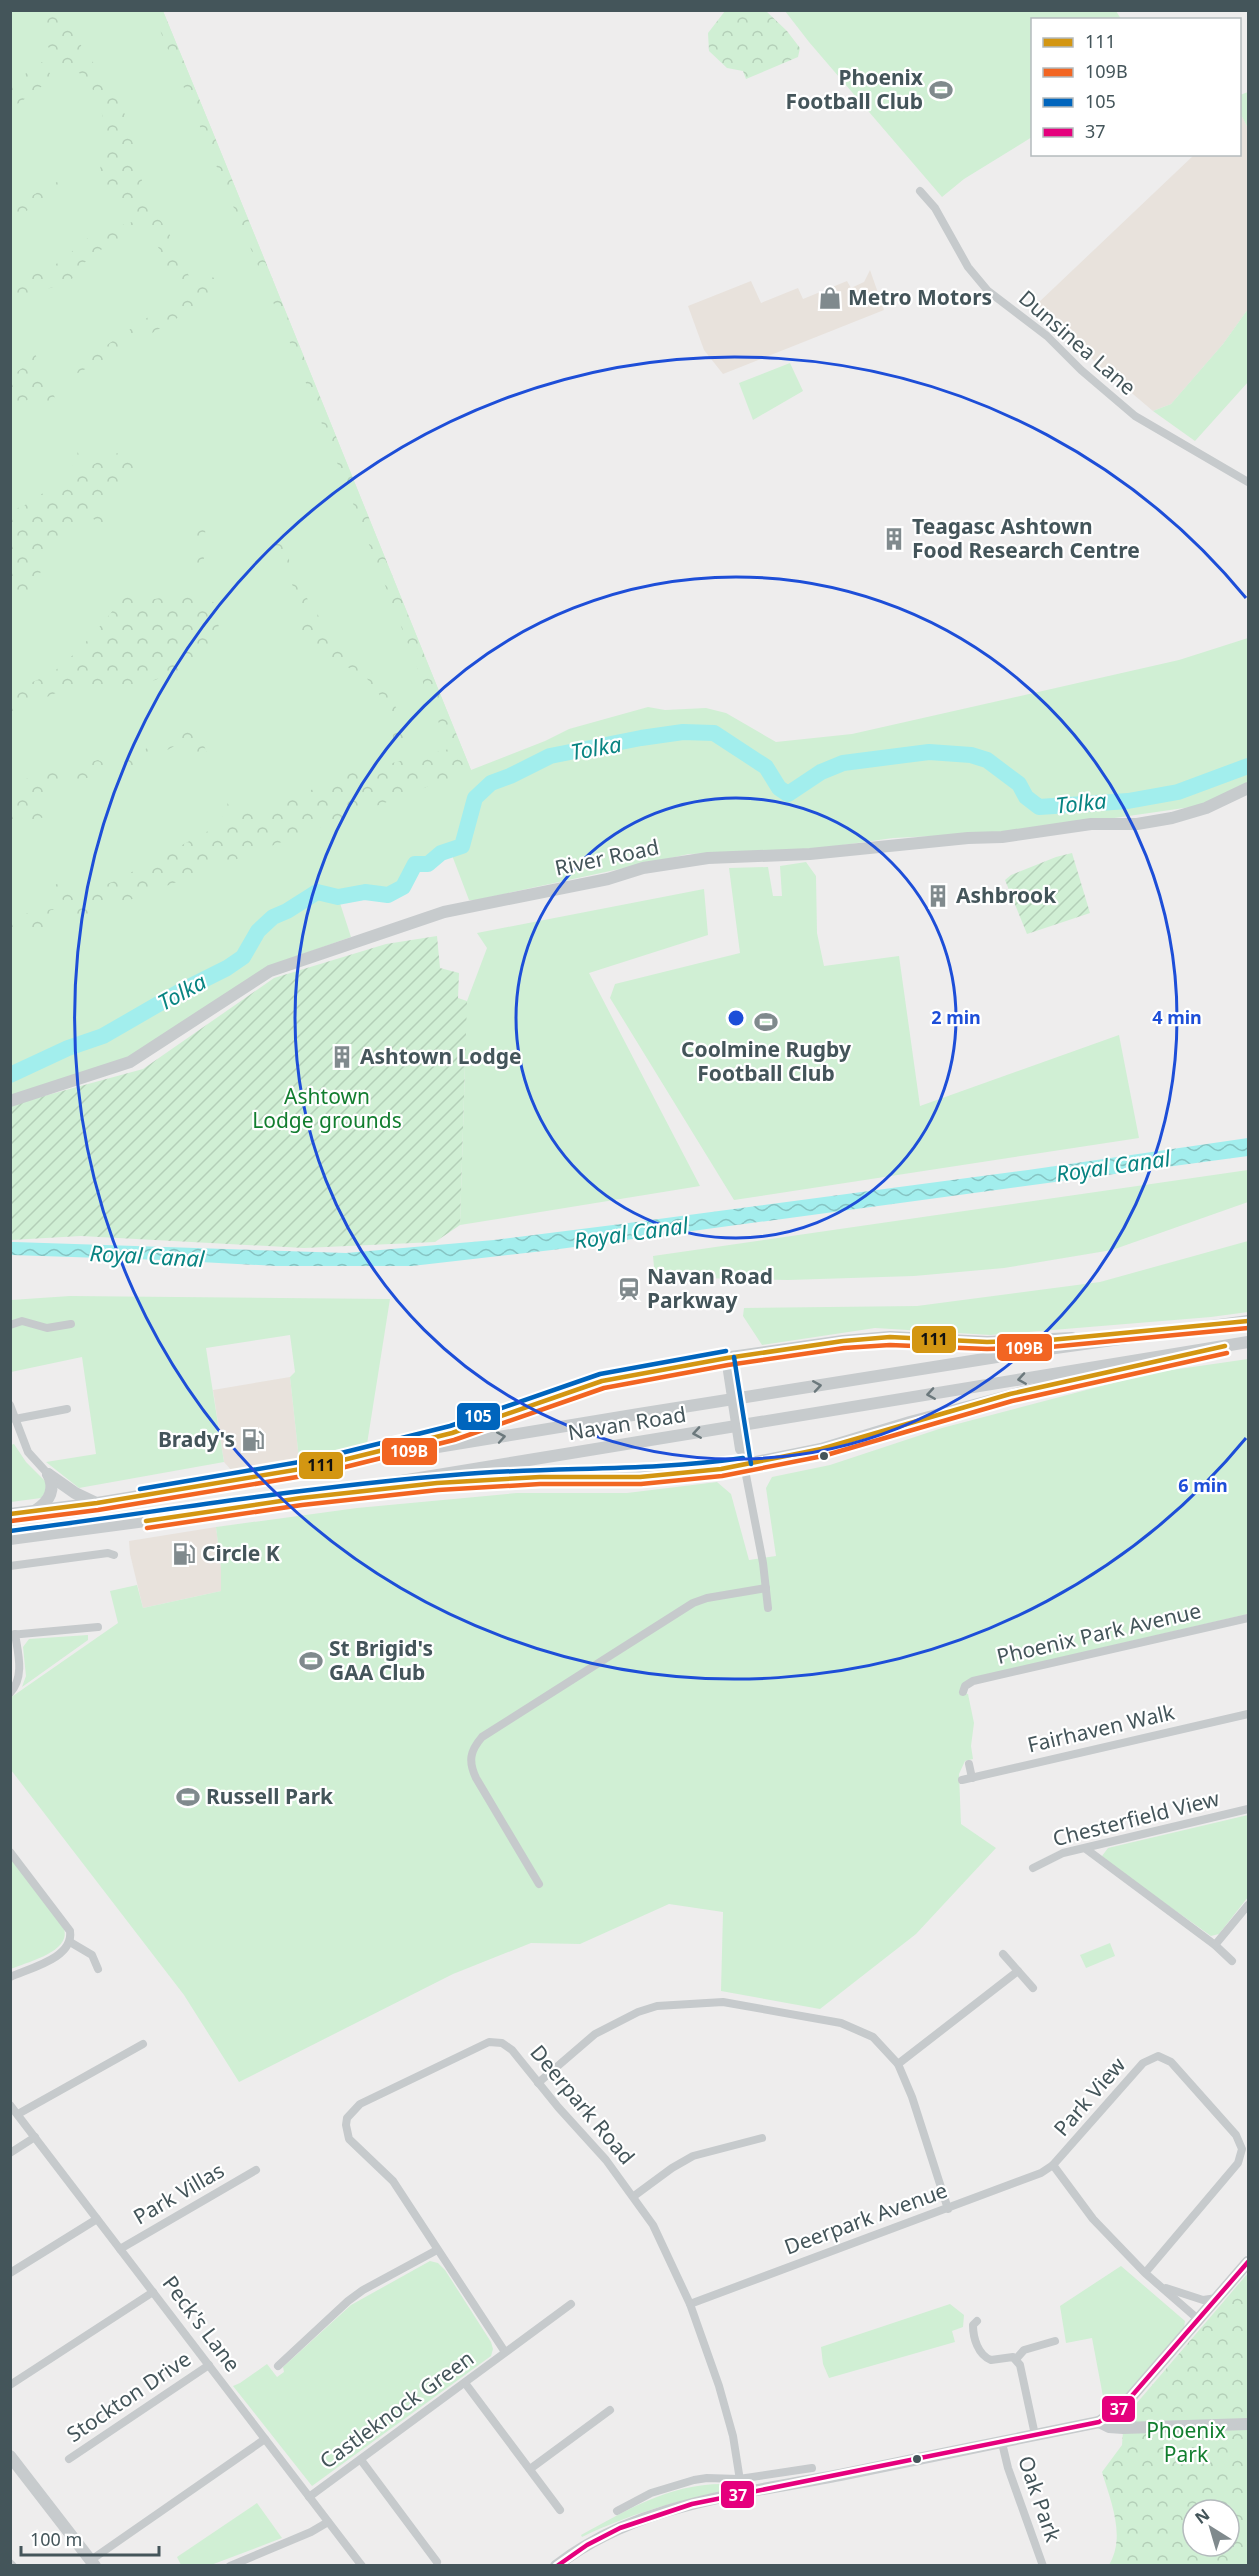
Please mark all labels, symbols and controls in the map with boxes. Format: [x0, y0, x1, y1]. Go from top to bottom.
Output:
legend [1031, 18, 1241, 156]
text: 111 [1085, 29, 1116, 53]
text: 109B [1085, 59, 1128, 83]
place label: Phoenix Football Club [786, 63, 924, 115]
sports icon: Phoenix Football Club [928, 77, 954, 103]
text: 105 [1085, 89, 1116, 113]
text: 37 [1085, 119, 1106, 143]
place label: Metro Motors [848, 283, 992, 311]
street label: Dunsinea Lane [1013, 284, 1142, 401]
shop icon: Metro Motors [817, 285, 843, 311]
place label: Teagasc Ashtown Food Research Centre [912, 512, 1140, 564]
building icon: Teagasc Ashtown Food Research Centre [881, 526, 907, 552]
water label: Tolka [568, 728, 624, 766]
water label: Tolka [1054, 784, 1108, 820]
street label: River Road [552, 832, 661, 882]
place label: Ashbrook [956, 881, 1057, 909]
building icon: Ashbrook [925, 883, 951, 909]
water label: Tolka [152, 965, 211, 1017]
text: 2 min [931, 1005, 981, 1029]
text: 4 min [1152, 1005, 1202, 1029]
centre of rings [726, 1008, 746, 1028]
sports icon: Coolmine Rugby Football Club [753, 1009, 779, 1035]
place label: Coolmine Rugby Football Club [681, 1035, 851, 1087]
place label: Ashtown Lodge [360, 1042, 522, 1070]
building icon: Ashtown Lodge [329, 1044, 355, 1070]
park label: Ashtown Lodge grounds [252, 1082, 402, 1134]
water label: Royal Canal [1054, 1142, 1173, 1188]
water label: Royal Canal [572, 1209, 691, 1255]
water label: Royal Canal [89, 1237, 207, 1273]
place label: Navan Road Parkway [647, 1262, 773, 1314]
station icon: Navan Road Parkway [616, 1276, 642, 1302]
line badge: 111 [911, 1325, 957, 1354]
text: 111 [920, 1328, 948, 1350]
line badge: 109B [996, 1333, 1053, 1362]
text: 109B [1005, 1337, 1043, 1359]
one-way arrow [1017, 1373, 1027, 1385]
one-way arrow [812, 1381, 821, 1393]
one-way arrow [927, 1388, 936, 1400]
street label: Navan Road [566, 1400, 688, 1446]
line badge: 105 [456, 1402, 501, 1431]
text: 105 [464, 1405, 492, 1427]
place label: Brady's [158, 1425, 235, 1453]
one-way arrow [693, 1426, 702, 1438]
fuel station icon: Brady's [240, 1427, 266, 1453]
one-way arrow [496, 1431, 506, 1444]
line badge: 109B [381, 1437, 438, 1466]
text: 109B [390, 1440, 428, 1462]
unlabelled marker [818, 1450, 830, 1462]
line badge: 111 [298, 1451, 344, 1480]
text: 111 [307, 1454, 335, 1476]
text: 6 min [1178, 1473, 1228, 1497]
place label: Circle K [202, 1539, 280, 1567]
fuel station icon: Circle K [171, 1541, 197, 1567]
street label: Phoenix Park Avenue [994, 1596, 1204, 1670]
place label: St Brigid's GAA Club [329, 1634, 433, 1686]
sports icon: St Brigid's GAA Club [298, 1648, 324, 1674]
street label: Fairhaven Walk [1025, 1697, 1178, 1759]
place label: Russell Park [206, 1782, 334, 1810]
sports icon: Russell Park [175, 1784, 201, 1810]
street label: Chesterfield View [1050, 1784, 1222, 1852]
street label: Deerpark Road [524, 2039, 641, 2170]
street label: Park View [1047, 2051, 1132, 2142]
street label: Park Villas [128, 2156, 229, 2230]
street label: Deerpark Avenue [780, 2176, 951, 2261]
street label: Peck's Lane [157, 2270, 247, 2377]
street label: Stockton Drive [61, 2344, 196, 2448]
street label: Castleknock Green [314, 2344, 479, 2475]
line badge: 37 [1101, 2395, 1136, 2423]
text: 37 [1110, 2398, 1128, 2420]
park label: Phoenix Park [1146, 2416, 1226, 2468]
street label: Oak Park [1012, 2452, 1068, 2546]
unlabelled marker [911, 2453, 923, 2465]
line badge: 37 [720, 2480, 755, 2509]
text: 37 [729, 2484, 747, 2506]
north arrow [1181, 2498, 1241, 2558]
text: N [1190, 2503, 1214, 2529]
scale bar [21, 2519, 159, 2557]
text: 100 m [30, 2527, 82, 2551]

